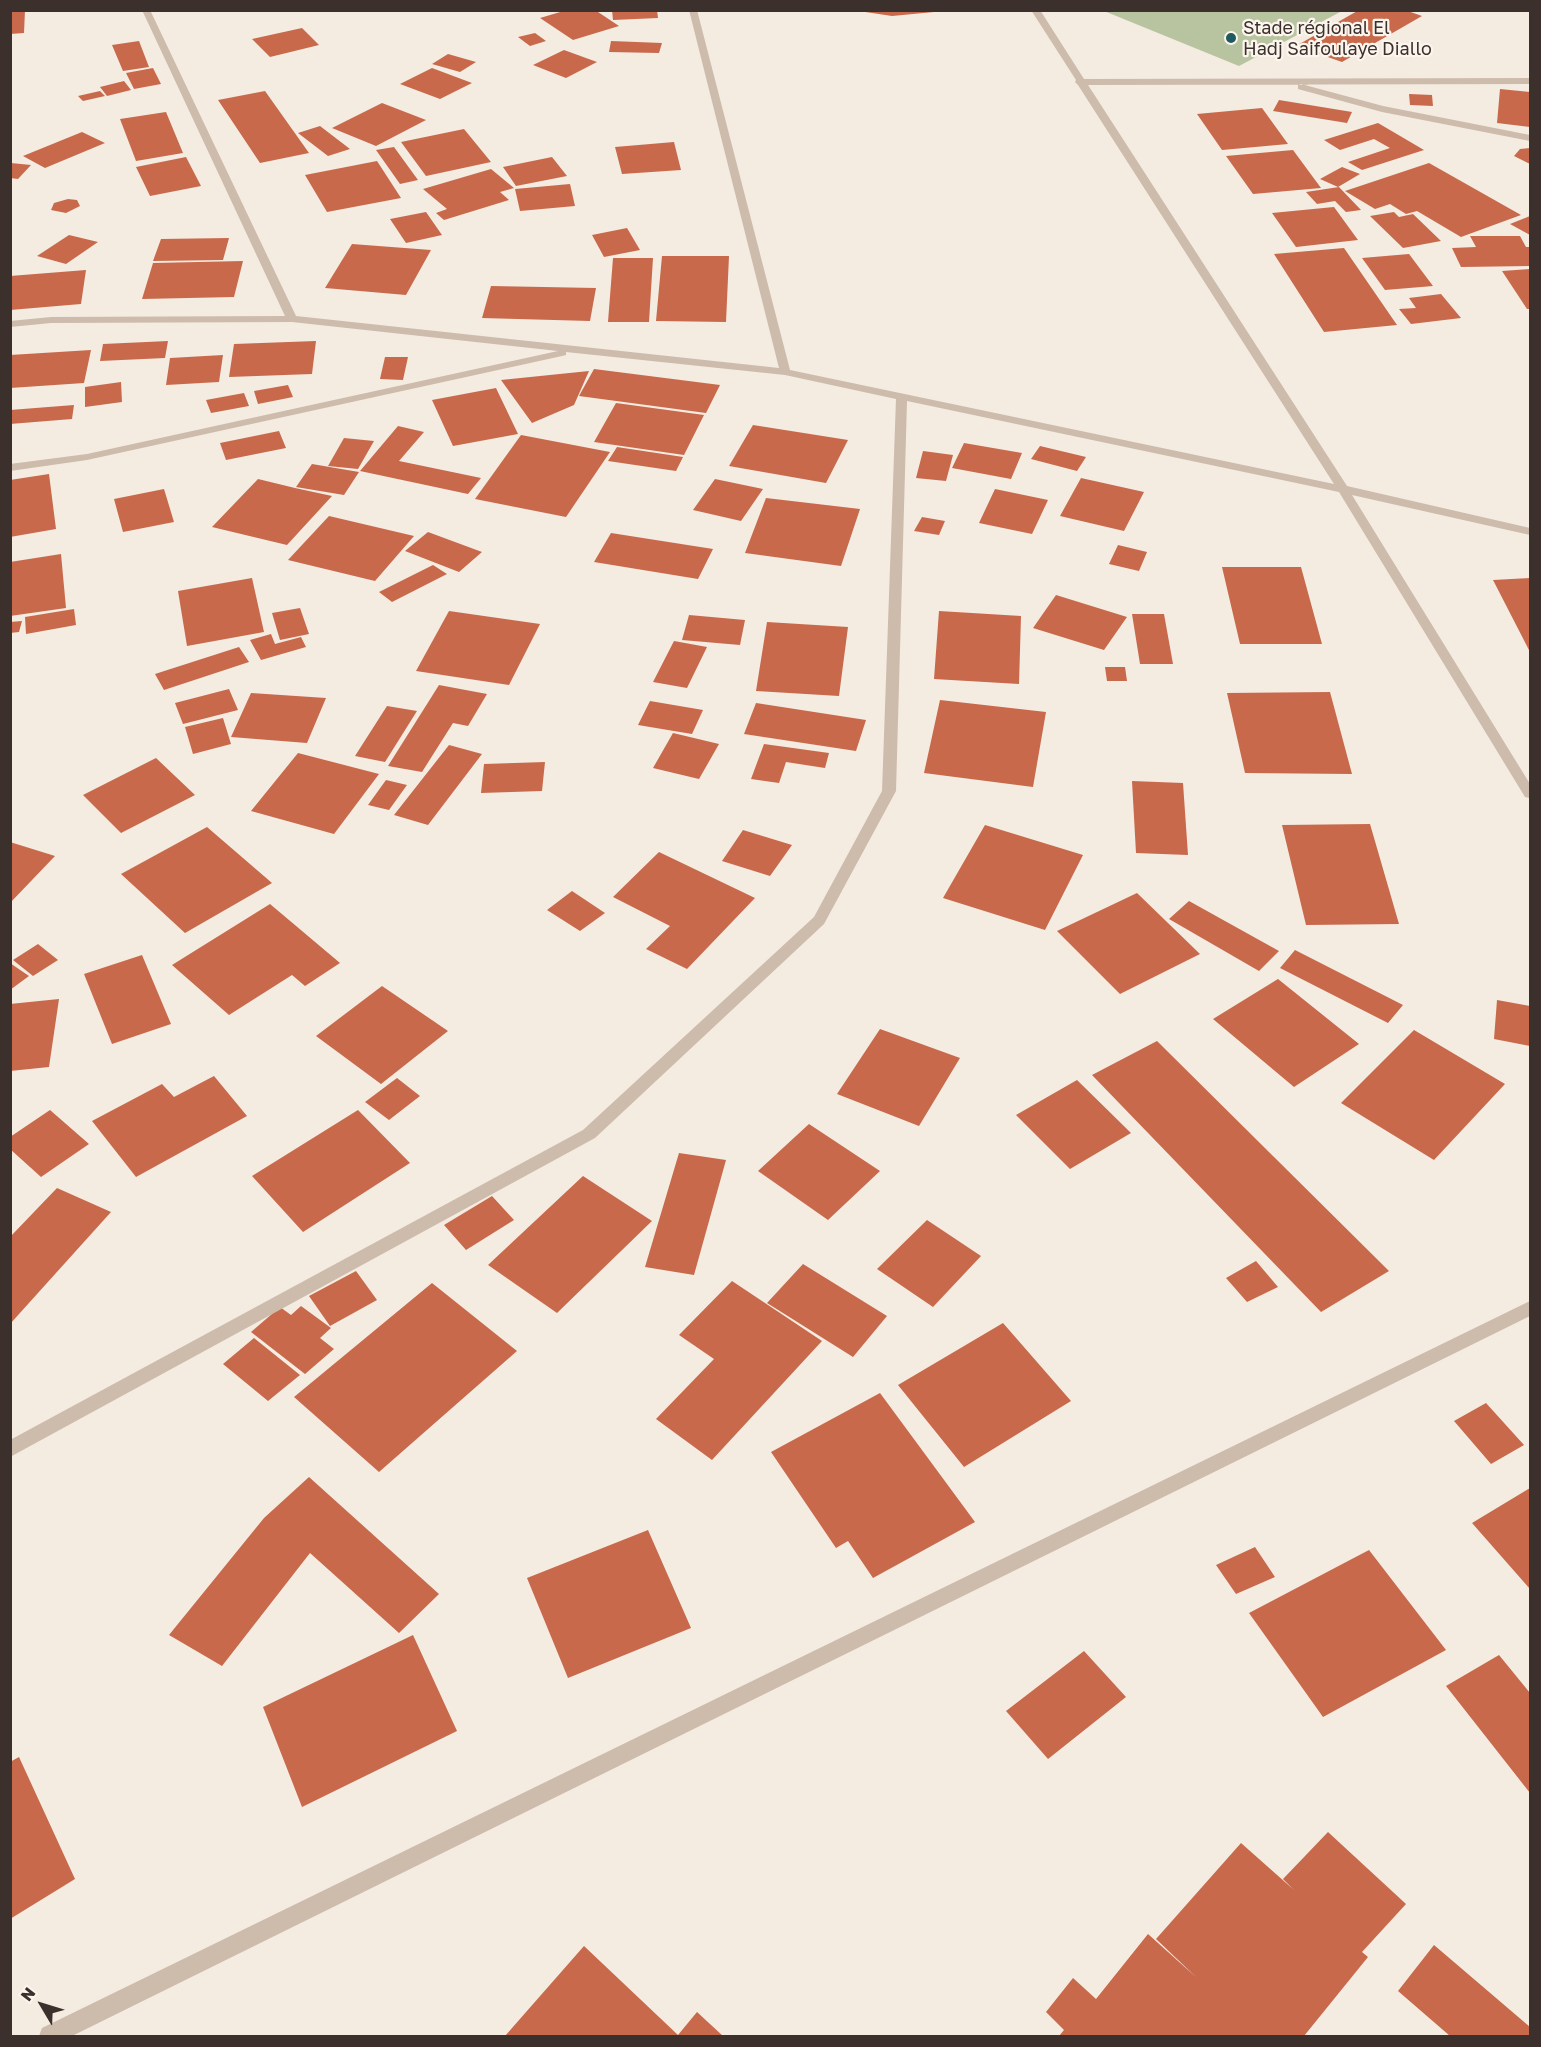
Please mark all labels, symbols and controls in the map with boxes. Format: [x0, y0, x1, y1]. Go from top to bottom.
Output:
place label: Stade régional El Hadj Saifoulaye Diallo [1243, 17, 1432, 60]
marker: Stade régional El Hadj Saifoulaye Diallo [1224, 31, 1238, 45]
north arrow [12, 1975, 72, 2035]
text: N [16, 1983, 39, 2005]

